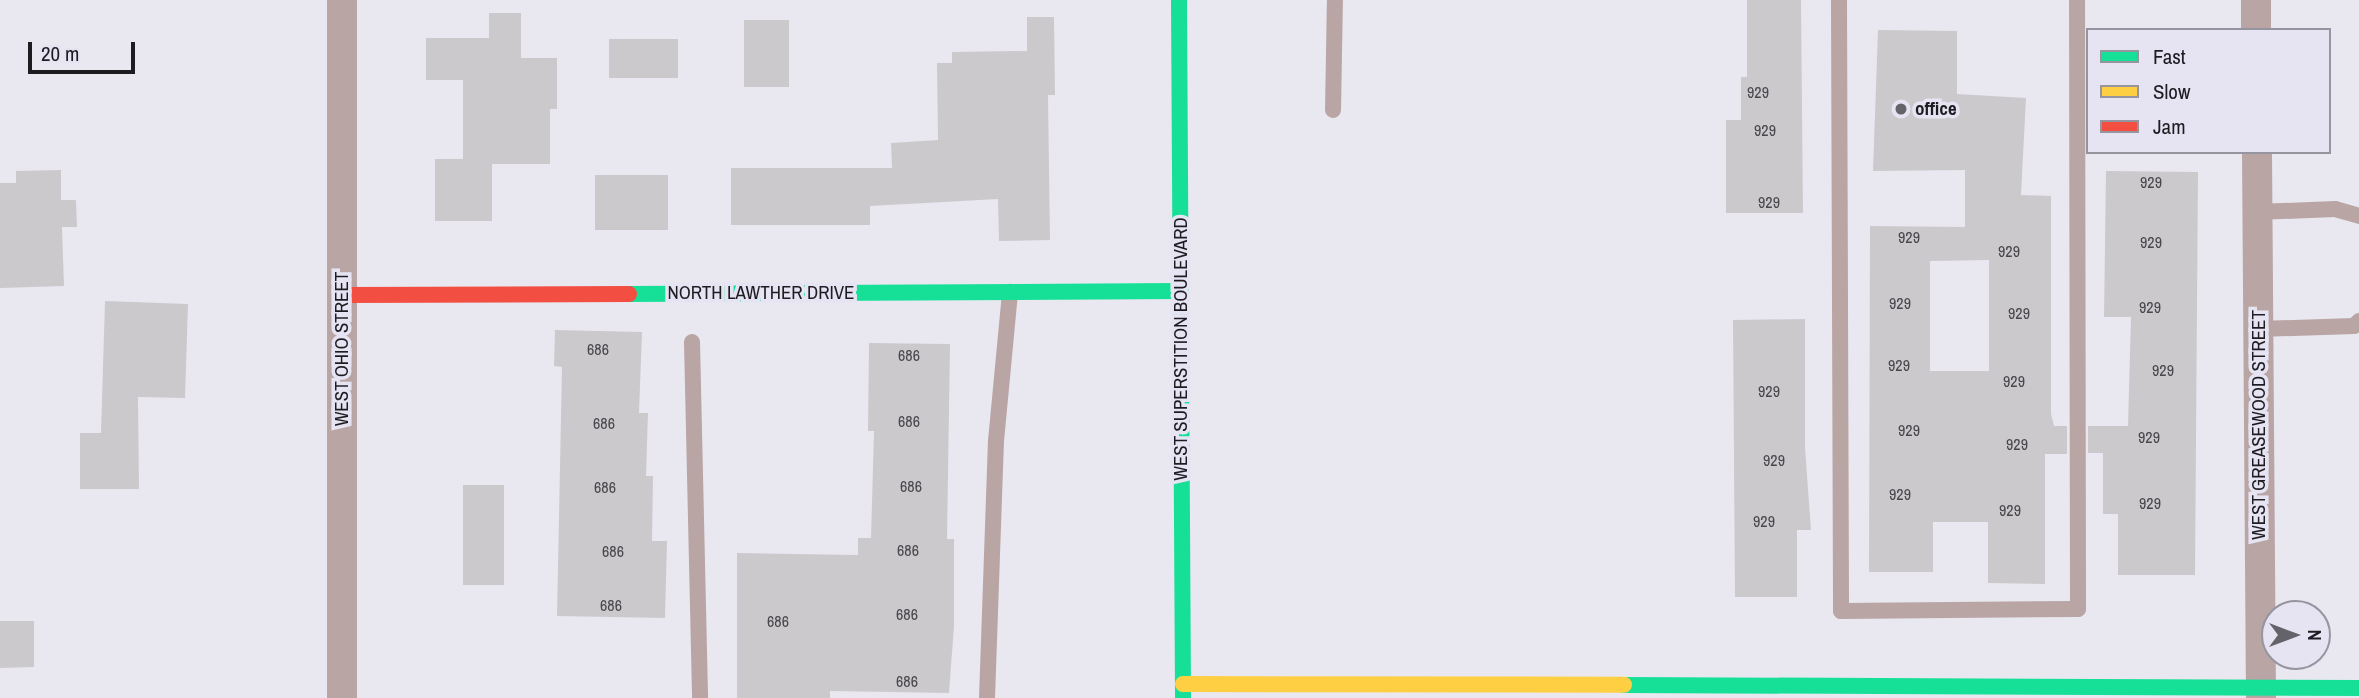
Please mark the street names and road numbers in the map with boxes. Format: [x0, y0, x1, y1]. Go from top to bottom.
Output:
street label: WEST SUPERSTITION BOULEVARD [1170, 217, 1192, 481]
street label: WEST OHIO STREET [331, 272, 353, 426]
street label: NORTH LAWTHER DRIVE [668, 282, 854, 304]
street label: WEST GREASEWOOD STREET [2248, 310, 2270, 540]

